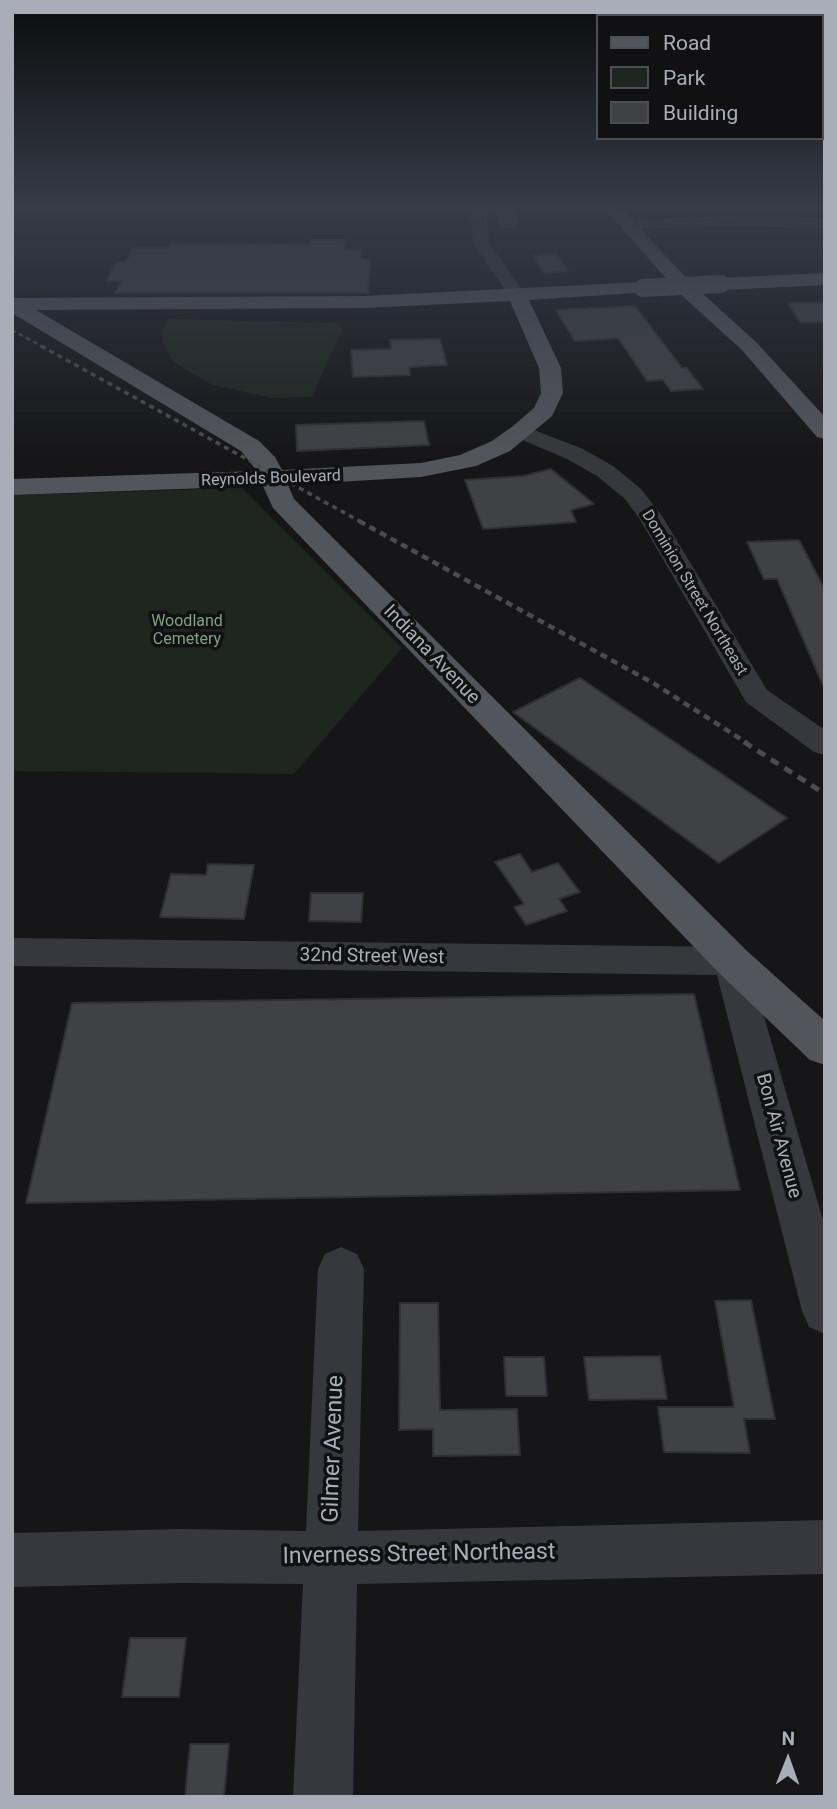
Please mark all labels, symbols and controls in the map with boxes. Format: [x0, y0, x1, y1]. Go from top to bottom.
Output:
legend [596, 14, 823, 140]
text: Road [663, 31, 711, 55]
text: Park [663, 66, 705, 90]
text: Building [663, 101, 738, 125]
street label: Reynolds Boulevard [201, 467, 341, 491]
street label: Dominion Street Northeast [637, 507, 751, 679]
street label: Indiana Avenue [378, 601, 484, 709]
park label: Woodland Cemetery [151, 612, 223, 650]
street label: 32nd Street West [299, 944, 445, 970]
street label: Bon Air Avenue [750, 1071, 806, 1201]
street label: Gilmer Avenue [318, 1375, 350, 1523]
street label: Inverness Street Northeast [282, 1539, 556, 1571]
north arrow [753, 1725, 823, 1795]
text: N [781, 1727, 795, 1750]

